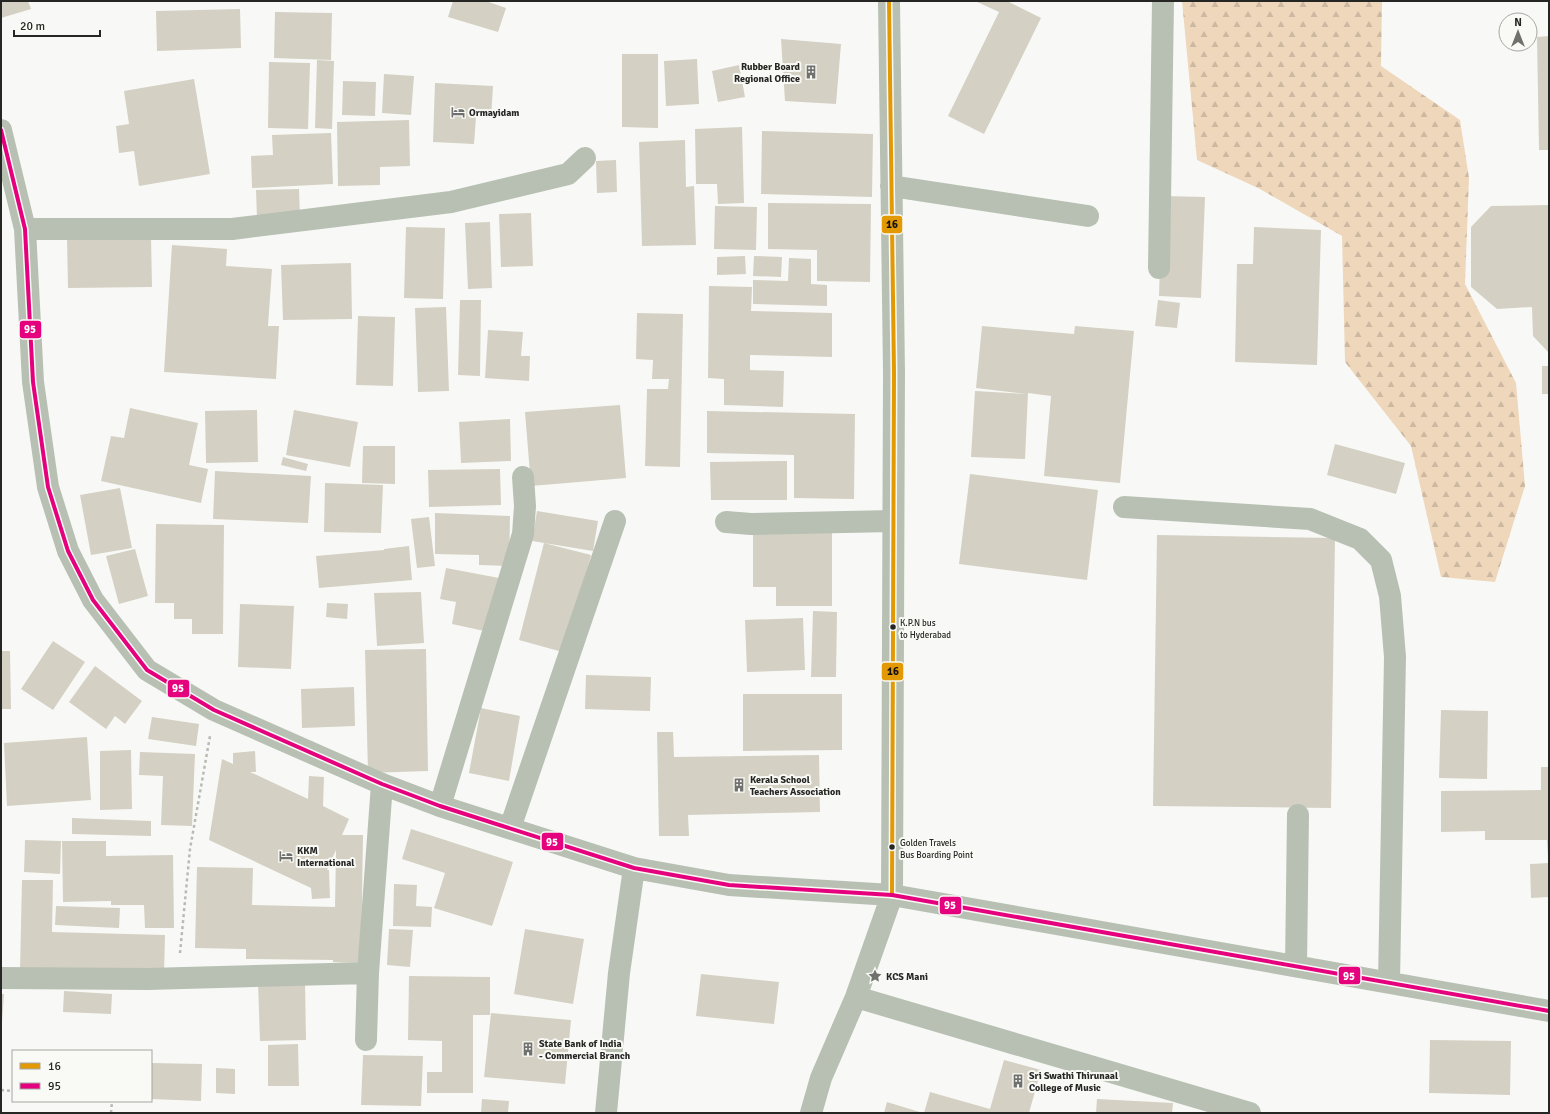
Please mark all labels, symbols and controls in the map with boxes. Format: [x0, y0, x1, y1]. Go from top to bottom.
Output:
scale bar [14, 12, 100, 38]
north arrow [1498, 12, 1538, 52]
text: N [1514, 16, 1522, 29]
text: 20 m [20, 19, 45, 34]
place label: Rubber Board Regional Office [734, 61, 801, 85]
building icon: Rubber Board Regional Office [803, 64, 819, 80]
hotel icon: Ormayidam [450, 104, 466, 120]
place label: Ormayidam [469, 107, 519, 119]
line badge: 16 [881, 215, 903, 234]
text: 16 [886, 218, 898, 231]
line badge: 95 [19, 320, 42, 339]
text: 95 [24, 323, 36, 336]
place label: K.P.N bus to Hyderabad [900, 618, 951, 641]
marker: K.P.N bus to Hyderabad [888, 622, 898, 632]
line badge: 16 [881, 662, 904, 681]
text: 16 [887, 665, 899, 678]
line badge: 95 [167, 679, 190, 698]
text: 95 [172, 682, 184, 695]
place label: Kerala School Teachers Association [750, 774, 841, 798]
building icon: Kerala School Teachers Association [731, 777, 747, 793]
line badge: 95 [541, 832, 564, 851]
text: 95 [546, 836, 558, 849]
place label: Golden Travels Bus Boarding Point [900, 838, 973, 861]
marker: Golden Travels Bus Boarding Point [887, 842, 897, 852]
place label: KKM International [297, 845, 354, 869]
hotel icon: KKM International [278, 848, 294, 864]
line badge: 95 [939, 896, 962, 915]
text: 95 [944, 899, 956, 912]
line badge: 95 [1338, 966, 1361, 985]
place icon: KCS Mani [867, 968, 883, 984]
text: 95 [1343, 970, 1355, 983]
place label: KCS Mani [886, 971, 928, 983]
place label: State Bank of India - Commercial Branch [539, 1038, 631, 1062]
building icon: State Bank of India - Commercial Branch [520, 1041, 536, 1057]
legend [12, 1050, 152, 1102]
text: 16 [48, 1059, 61, 1074]
place label: Sri Swathi Thirunaal College of Music [1029, 1070, 1118, 1094]
building icon: Sri Swathi Thirunaal College of Music [1010, 1073, 1026, 1089]
text: 95 [48, 1079, 61, 1094]

